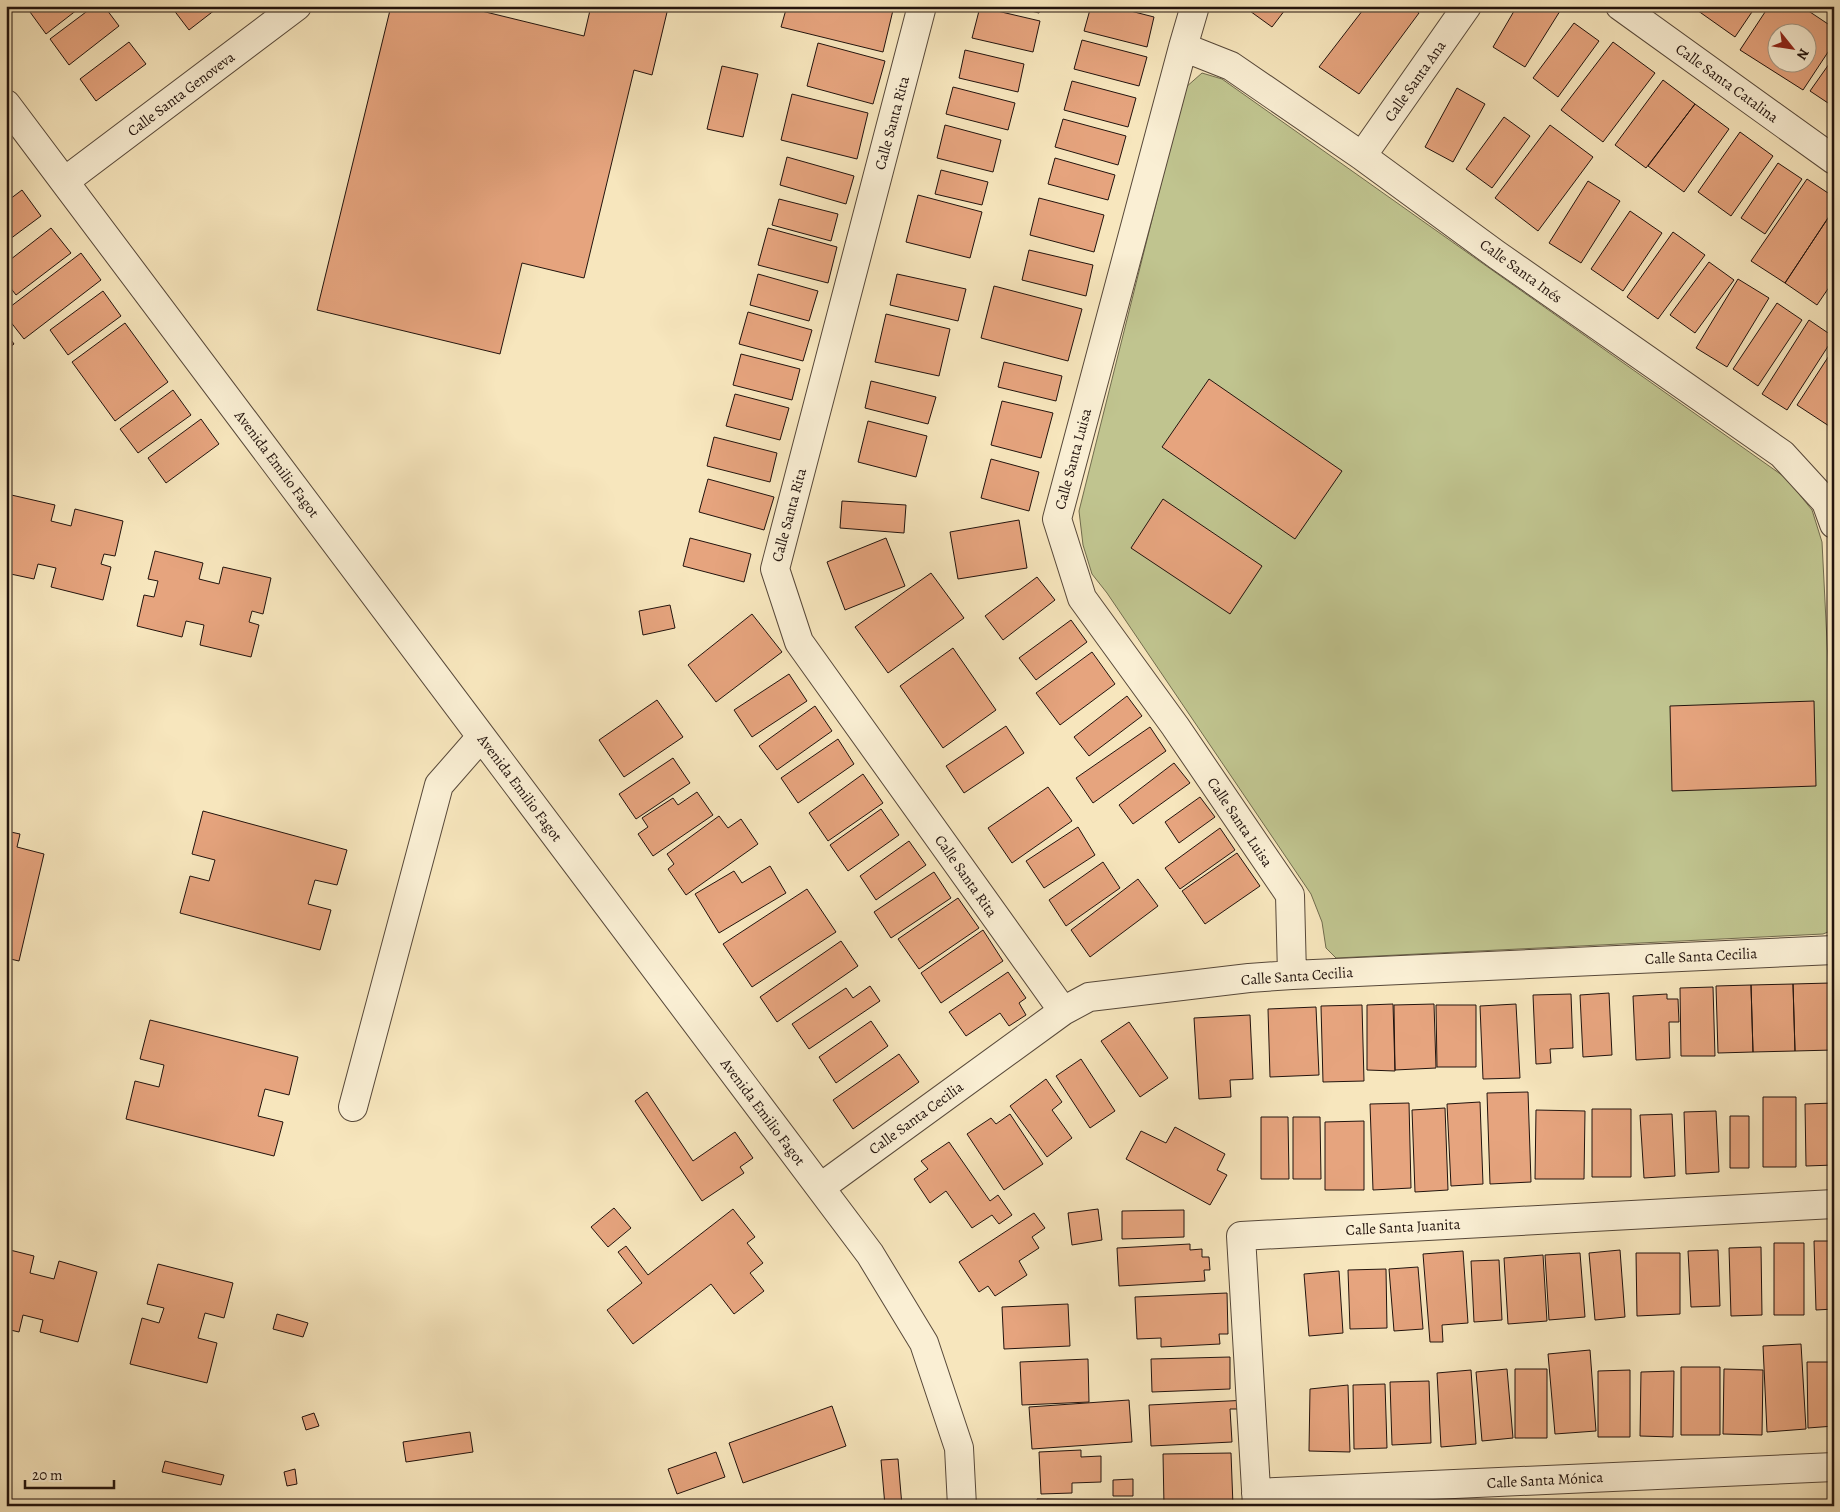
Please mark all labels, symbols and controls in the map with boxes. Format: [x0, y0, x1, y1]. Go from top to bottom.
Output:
north arrow [1768, 22, 1818, 72]
street label: Calle Santa Ana [1380, 36, 1450, 126]
street label: Calle Santa Catalina [1672, 39, 1782, 127]
text: N [1792, 45, 1814, 63]
street label: Calle Santa Genoveva [123, 47, 239, 141]
street label: Calle Santa Rita [870, 74, 914, 172]
street label: Calle Santa Inés [1476, 234, 1566, 308]
street label: Avenida Emilio Fagot [229, 405, 324, 522]
street label: Calle Santa Luisa [1050, 406, 1096, 512]
street label: Calle Santa Rita [767, 466, 811, 564]
street label: Avenida Emilio Fagot [472, 729, 567, 846]
street label: Calle Santa Luisa [1203, 773, 1277, 871]
street label: Calle Santa Rita [930, 831, 1002, 921]
street label: Calle Santa Cecilia [1644, 943, 1758, 969]
street label: Calle Santa Cecilia [1240, 962, 1354, 990]
street label: Avenida Emilio Fagot [715, 1053, 810, 1170]
street label: Calle Santa Cecilia [865, 1077, 967, 1159]
street label: Calle Santa Juanita [1345, 1214, 1461, 1240]
scale bar [25, 1457, 114, 1489]
text: 20 m [32, 1465, 63, 1485]
street label: Calle Santa Mónica [1486, 1467, 1604, 1493]

